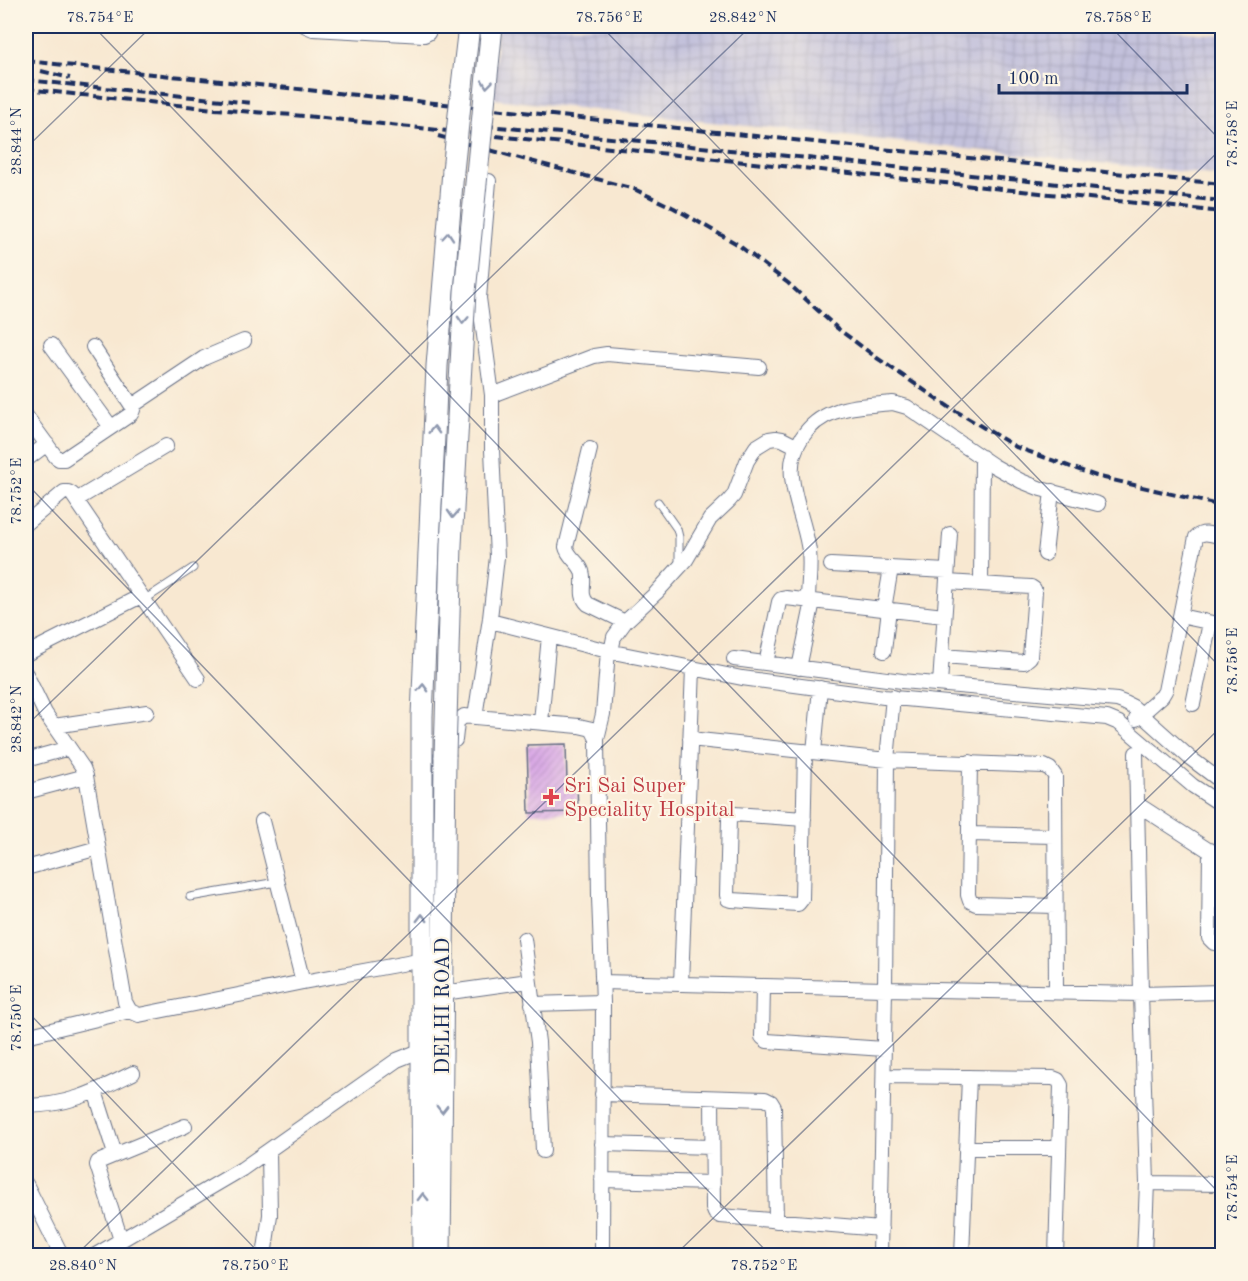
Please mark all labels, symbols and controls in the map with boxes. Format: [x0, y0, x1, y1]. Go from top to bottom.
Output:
text: 78.754°E [67, 11, 133, 26]
text: 78.756°E [576, 11, 642, 26]
text: 28.842°N [709, 11, 777, 26]
text: 78.758°E [1085, 11, 1151, 26]
scale bar [999, 57, 1186, 95]
text: 100 m [1008, 70, 1059, 88]
one-way arrow [481, 79, 493, 88]
text: 78.758°E [1226, 101, 1241, 167]
text: 28.844°N [10, 107, 25, 175]
one-way arrow [441, 231, 454, 240]
one-way arrow [457, 315, 470, 324]
one-way arrow [427, 426, 440, 435]
text: 78.752°E [10, 458, 25, 524]
one-way arrow [446, 510, 459, 519]
text: 78.756°E [1226, 628, 1241, 694]
one-way arrow [416, 683, 429, 692]
text: 28.842°N [10, 685, 25, 753]
place label: Sri Sai Super Speciality Hospital [564, 776, 735, 821]
marker: Sri Sai Super Speciality Hospital [542, 788, 560, 806]
one-way arrow [416, 914, 428, 923]
street label: DELHI ROAD [433, 938, 454, 1074]
text: 78.750°E [10, 985, 25, 1051]
one-way arrow [436, 1104, 448, 1113]
text: 78.754°E [1226, 1155, 1241, 1221]
one-way arrow [417, 1193, 429, 1202]
text: 28.840°N [49, 1259, 117, 1274]
text: 78.750°E [222, 1259, 288, 1274]
text: 78.752°E [731, 1259, 797, 1274]

